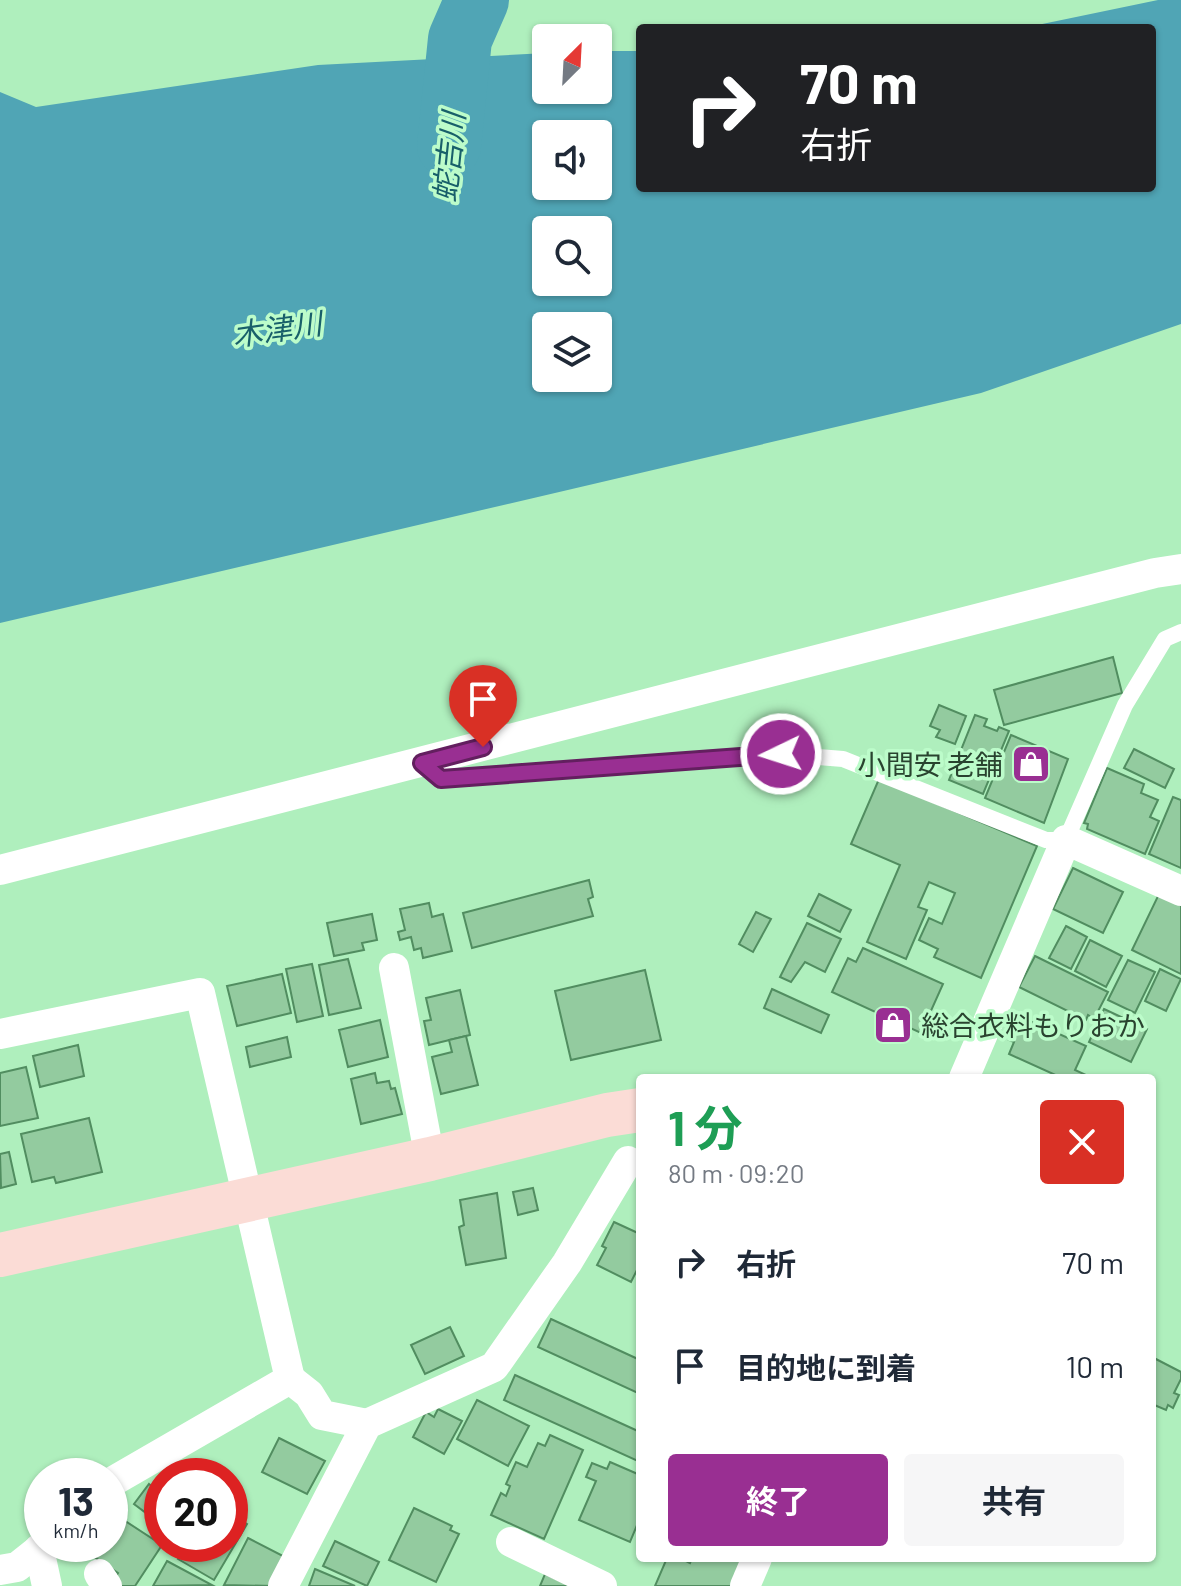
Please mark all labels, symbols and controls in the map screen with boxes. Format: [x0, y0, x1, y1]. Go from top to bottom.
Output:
north arrow [532, 24, 612, 104]
map controls [532, 24, 612, 392]
text: 70 m [800, 48, 918, 115]
icon: right [668, 56, 772, 160]
water label: 蛇吉川 [425, 107, 471, 204]
button: sound [532, 120, 612, 200]
text: 右折 [800, 122, 872, 165]
button: search [532, 216, 612, 296]
water label: 木津川 [230, 303, 327, 352]
button: layers [532, 312, 612, 392]
pin [449, 665, 517, 747]
icon: arrive [461, 677, 505, 721]
position arrow [739, 712, 823, 796]
shop icon: 小間安 老舗 [1010, 743, 1052, 785]
place label: 小間安 老舗 [857, 747, 1003, 781]
shop icon: 総合衣料もりおか [872, 1004, 914, 1046]
place label: 総合衣料もりおか [921, 1008, 1145, 1042]
text: 1 分 [668, 1098, 743, 1156]
button: close [1040, 1100, 1124, 1184]
text: 80 m · 09:20 [668, 1157, 804, 1188]
icon: right [668, 1240, 712, 1284]
text: 70 m [1062, 1244, 1124, 1280]
text: 右折 [736, 1245, 796, 1281]
icon: arrive [668, 1344, 712, 1388]
text: 10 m [1066, 1348, 1124, 1384]
text: 目的地に到着 [736, 1349, 916, 1385]
button: 終了 [668, 1454, 888, 1546]
button: 共有 [904, 1454, 1124, 1546]
speed limit sign: 20 [144, 1458, 248, 1562]
text: 13 [58, 1476, 94, 1524]
text: km/h [53, 1518, 99, 1542]

